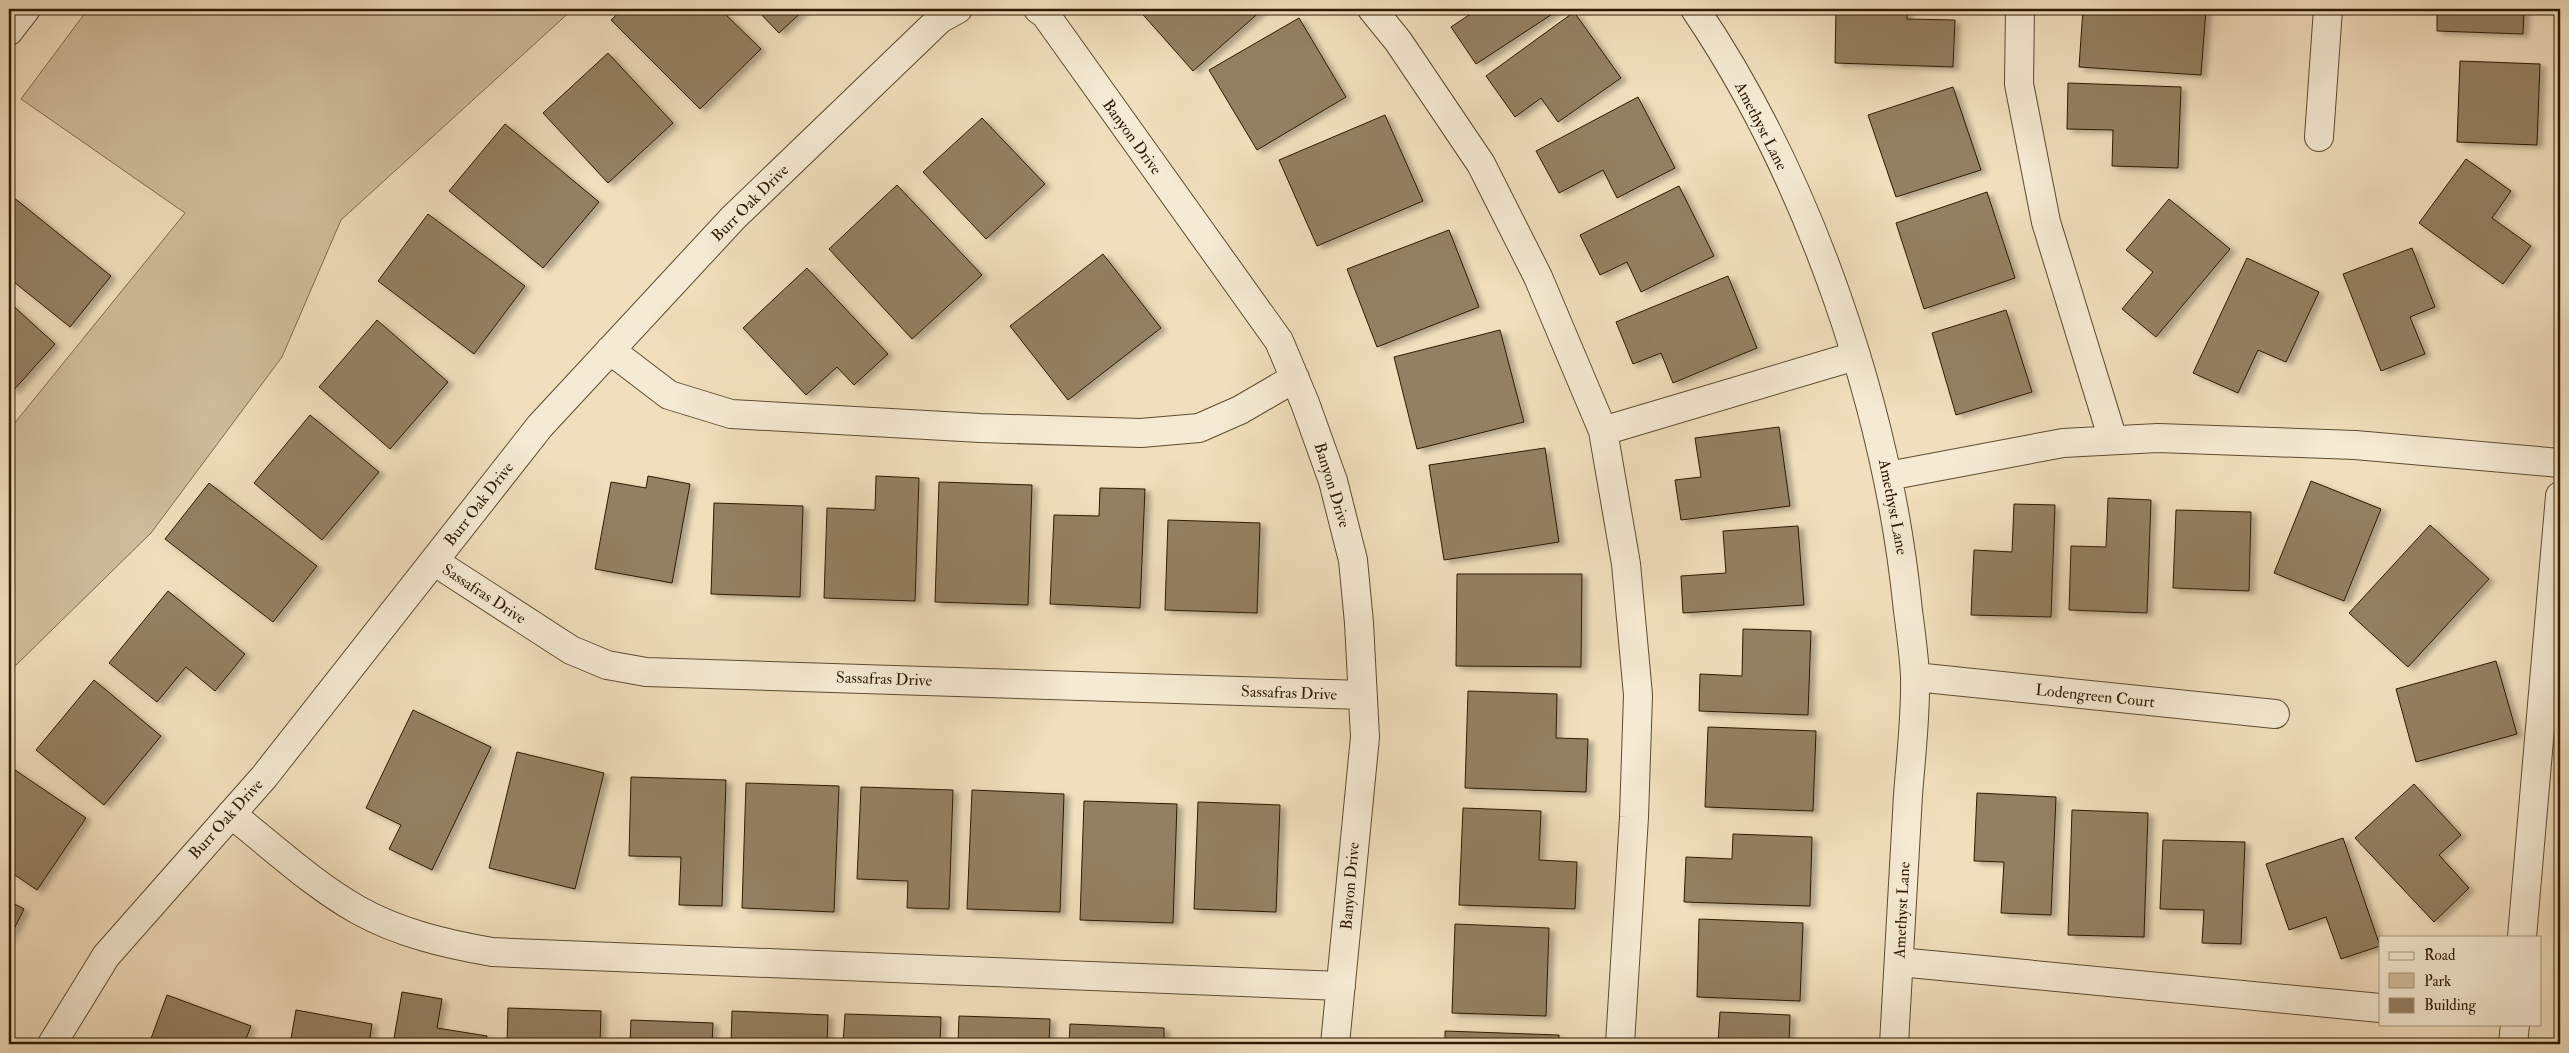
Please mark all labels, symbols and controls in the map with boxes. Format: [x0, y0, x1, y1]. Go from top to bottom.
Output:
street label: Amethyst Lane [1730, 77, 1792, 174]
street label: Banyon Drive [1098, 96, 1166, 179]
street label: Burr Oak Drive [707, 160, 793, 246]
street label: Banyon Drive [1310, 440, 1355, 530]
street label: Amethyst Lane [1874, 457, 1912, 557]
street label: Burr Oak Drive [440, 458, 518, 550]
street label: Sassafras Drive [438, 559, 530, 629]
street label: Sassafras Drive [836, 667, 933, 691]
street label: Lodengreen Court [2034, 680, 2156, 712]
street label: Sassafras Drive [1241, 681, 1338, 705]
street label: Burr Oak Drive [185, 774, 268, 863]
street label: Banyon Drive [1336, 841, 1364, 931]
street label: Amethyst Lane [1889, 861, 1915, 960]
legend [2379, 936, 2542, 1026]
text: Road [2424, 946, 2456, 965]
text: Park [2424, 972, 2451, 991]
text: Building [2424, 996, 2476, 1015]

